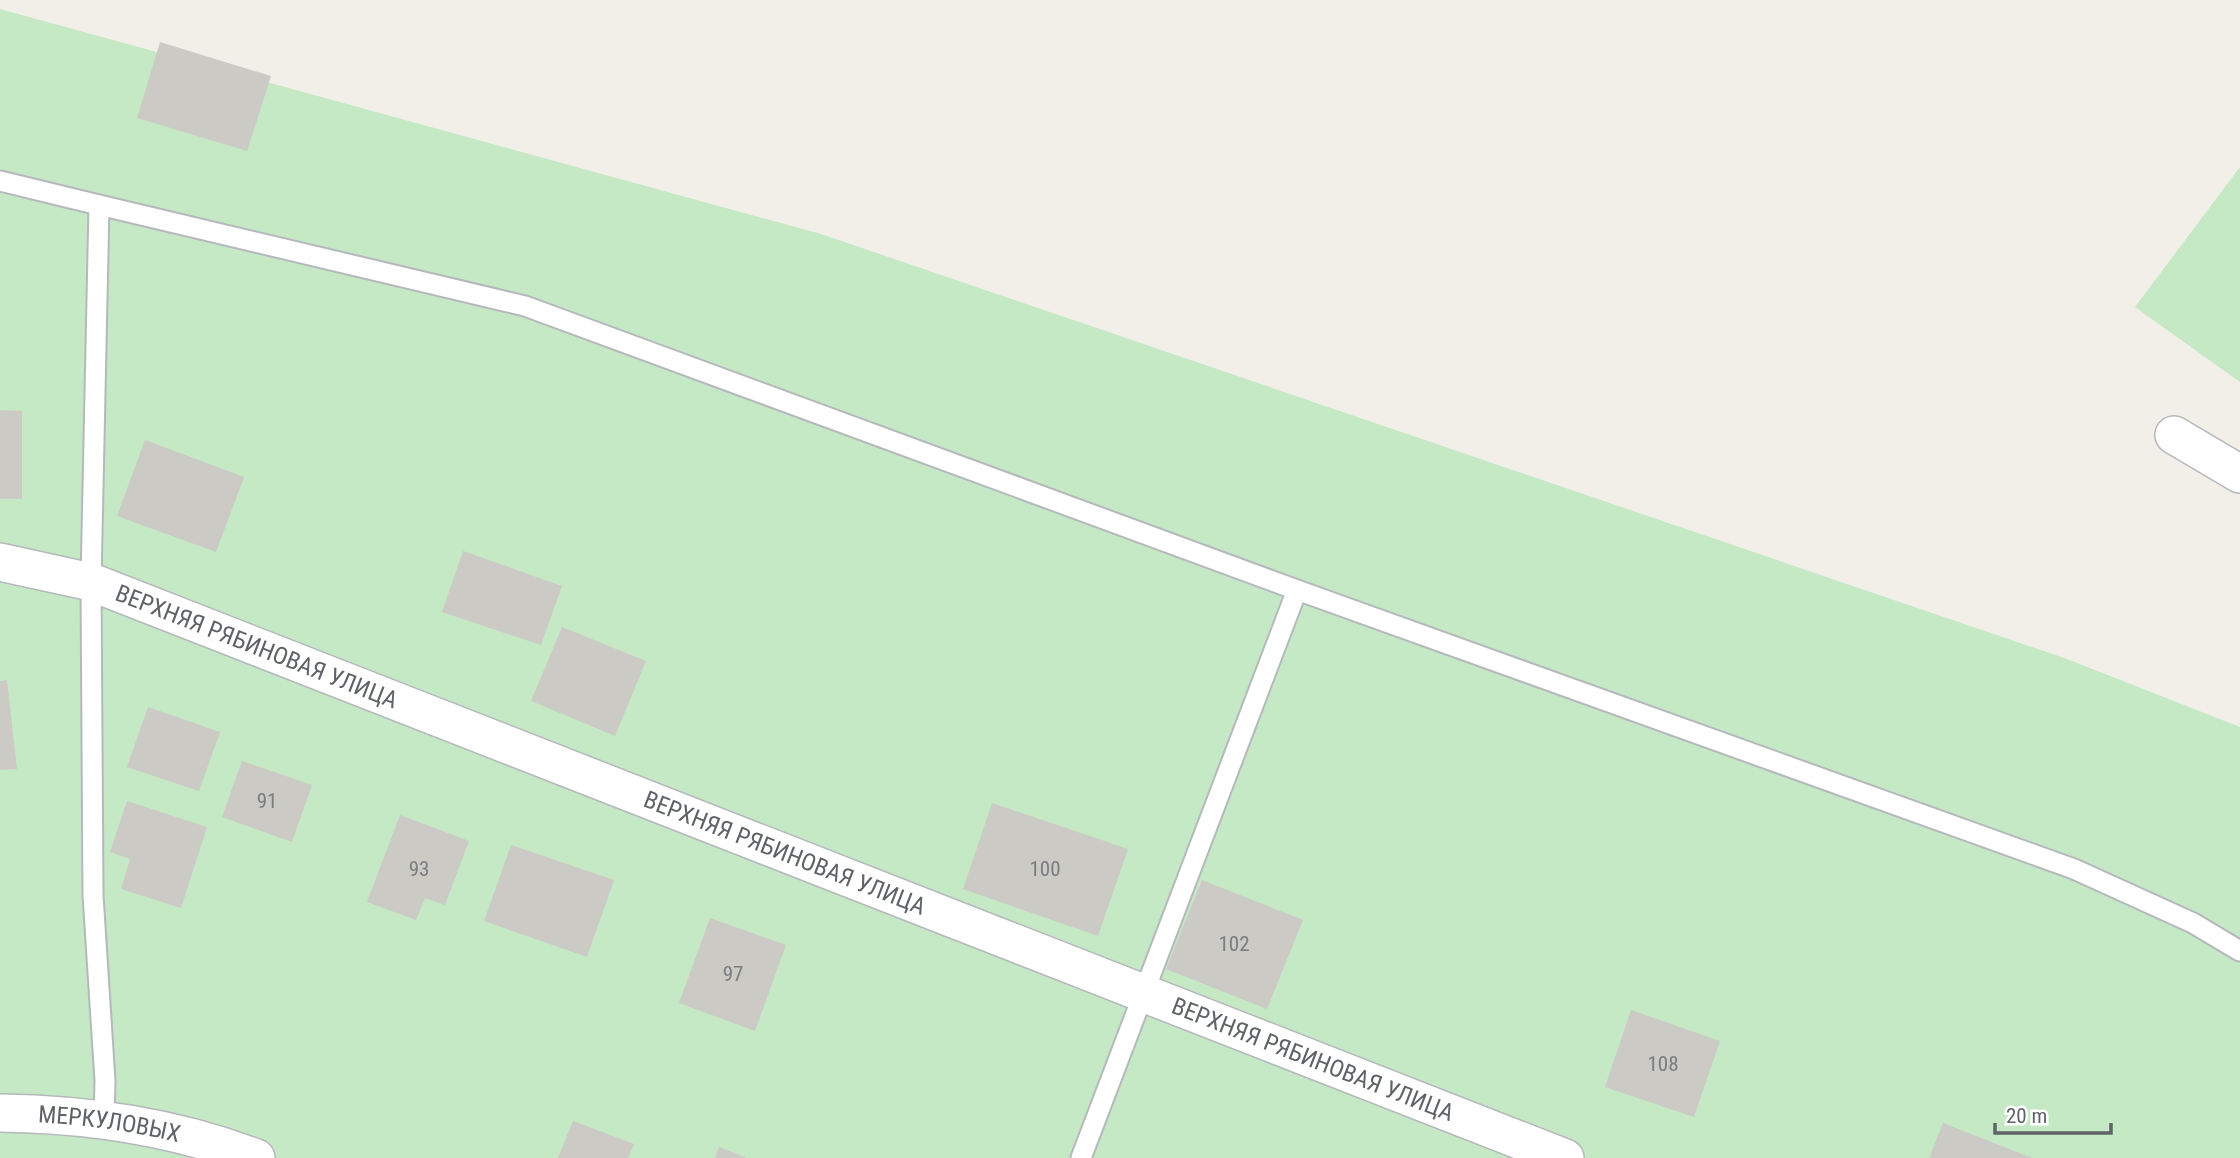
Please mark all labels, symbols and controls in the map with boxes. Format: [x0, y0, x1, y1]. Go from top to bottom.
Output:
street label: ВЕРХНЯЯ РЯБИНОВАЯ УЛИЦА [112, 579, 402, 714]
street label: ВЕРХНЯЯ РЯБИНОВАЯ УЛИЦА [640, 785, 930, 921]
house number: 91 [257, 789, 277, 813]
house number: 93 [409, 857, 429, 881]
house number: 100 [1029, 857, 1061, 881]
house number: 102 [1218, 932, 1250, 956]
house number: 97 [723, 962, 743, 986]
street label: ВЕРХНЯЯ РЯБИНОВАЯ УЛИЦА [1168, 992, 1458, 1127]
house number: 108 [1647, 1052, 1679, 1076]
scale bar [1995, 1092, 2110, 1136]
street label: МЕРКУЛОВЫХ [37, 1100, 183, 1148]
text: 20 m [2006, 1104, 2047, 1128]

